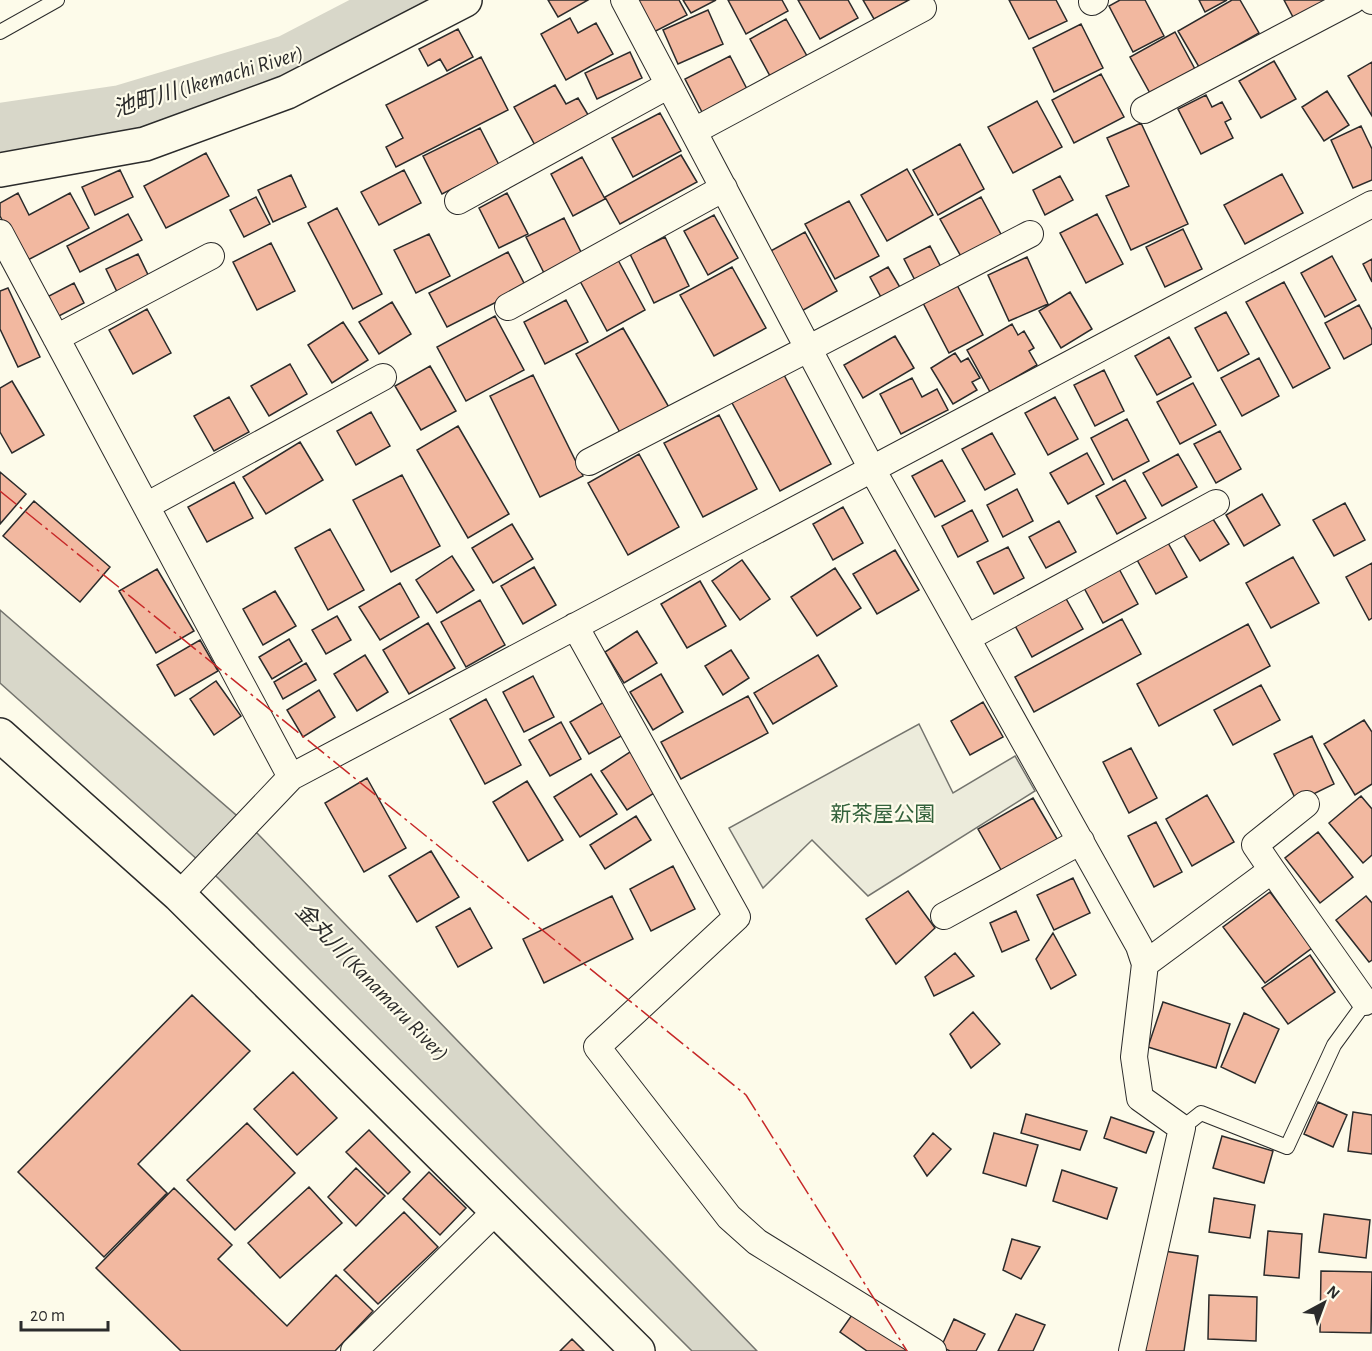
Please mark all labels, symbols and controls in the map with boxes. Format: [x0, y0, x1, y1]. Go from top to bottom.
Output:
water label: 池町川 (Ikemachi River) [110, 41, 306, 120]
park label: 新茶屋公園 [831, 803, 936, 825]
water label: 金丸川 (Kanamaru River) [291, 898, 453, 1065]
north arrow [1294, 1273, 1354, 1333]
text: N [1324, 1283, 1343, 1302]
scale bar [21, 1294, 108, 1332]
text: 20 m [30, 1307, 65, 1325]

